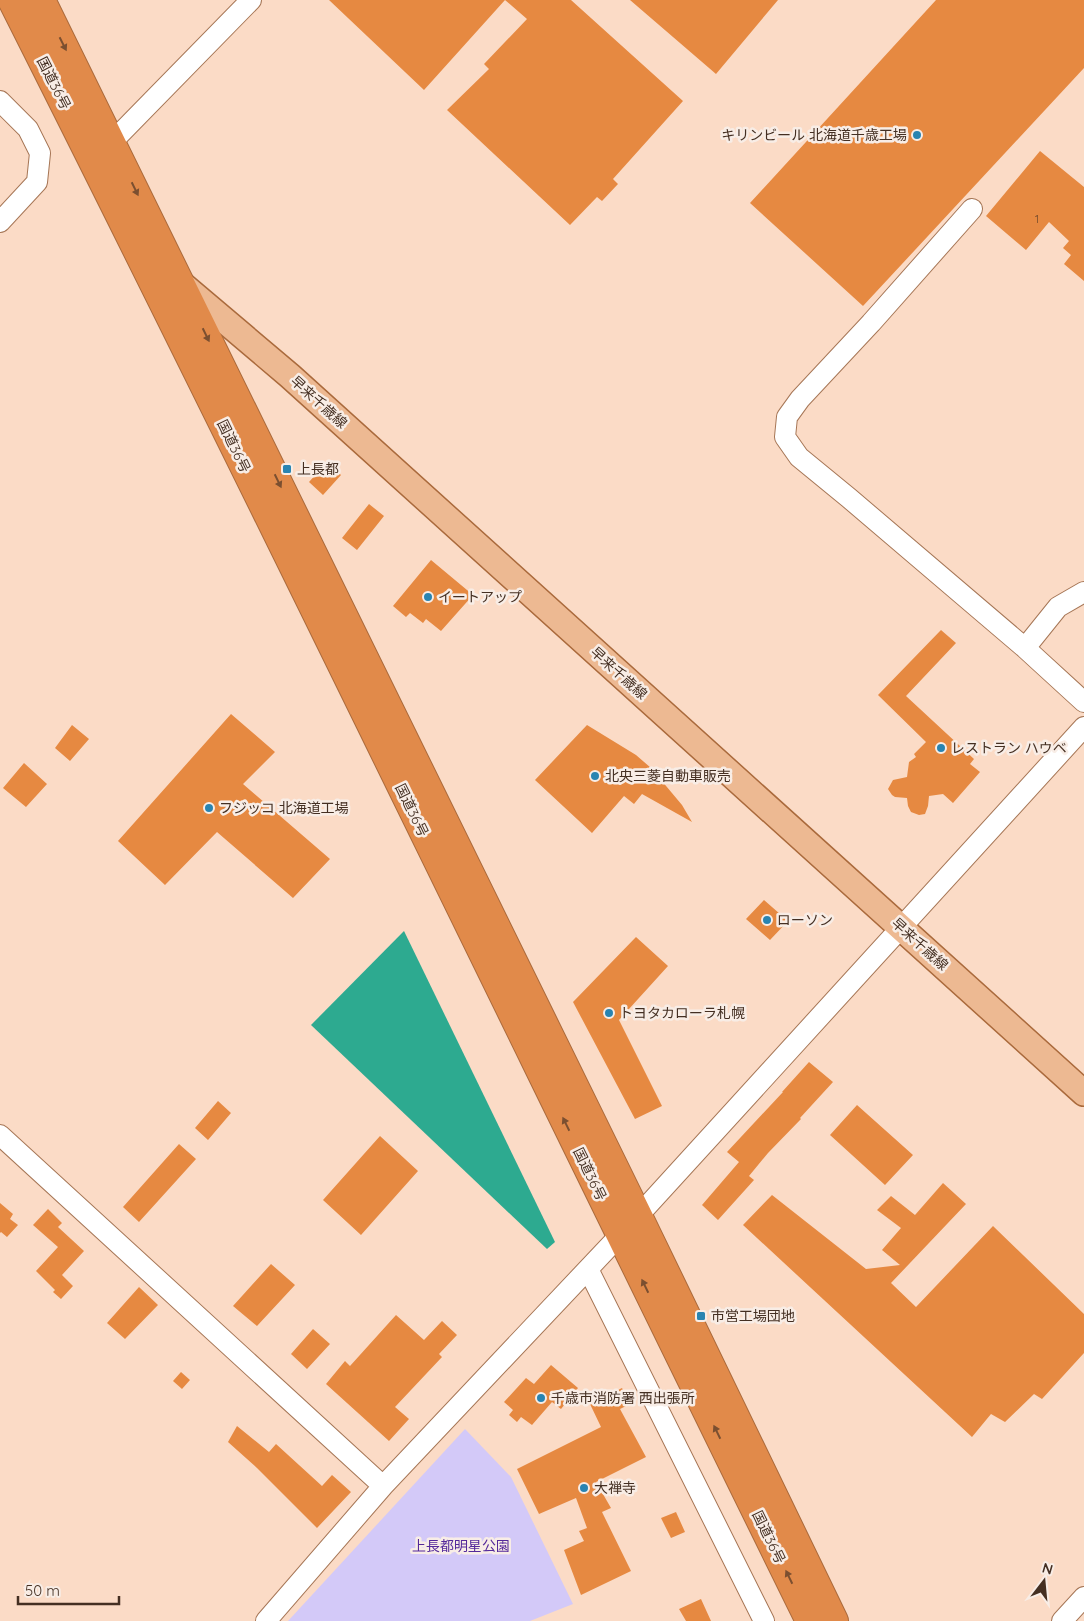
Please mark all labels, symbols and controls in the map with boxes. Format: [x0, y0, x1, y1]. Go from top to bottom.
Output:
one-way arrow [59, 36, 67, 51]
street label: 国道36号 [33, 54, 75, 112]
place label: キリンビール 北海道千歳工場 [721, 126, 907, 144]
marker: キリンビール 北海道千歳工場 [911, 129, 923, 141]
one-way arrow [131, 182, 139, 196]
house number: 1 [1035, 212, 1039, 226]
one-way arrow [203, 328, 211, 342]
street label: 早来千歳線 [287, 372, 351, 432]
street label: 国道36号 [213, 416, 255, 476]
place label: 上長都 [297, 460, 339, 478]
marker: 上長都 [281, 463, 293, 475]
one-way arrow [274, 474, 282, 488]
place label: イートアップ [438, 588, 522, 606]
marker: イートアップ [422, 591, 434, 603]
street label: 早来千歳線 [587, 643, 651, 703]
place label: レストラン ハウベ [951, 739, 1067, 757]
marker: レストラン ハウベ [935, 742, 947, 754]
place label: 北央三菱自動車販売 [605, 767, 731, 785]
marker: 北央三菱自動車販売 [589, 770, 601, 782]
street label: 国道36号 [391, 780, 433, 840]
place label: フジッコ 北海道工場 [219, 799, 349, 817]
marker: フジッコ 北海道工場 [203, 802, 215, 814]
place label: ローソン [777, 911, 833, 929]
marker: ローソン [761, 914, 773, 926]
street label: 早来千歳線 [888, 914, 952, 974]
place label: トヨタカローラ札幌 [619, 1004, 745, 1022]
marker: トヨタカローラ札幌 [603, 1007, 615, 1019]
one-way arrow [561, 1117, 569, 1131]
street label: 国道36号 [569, 1144, 611, 1204]
one-way arrow [641, 1279, 649, 1293]
place label: 市営工場団地 [711, 1307, 795, 1325]
marker: 市営工場団地 [695, 1310, 707, 1322]
place label: 千歳市消防署 西出張所 [551, 1389, 695, 1407]
marker: 千歳市消防署 西出張所 [535, 1392, 547, 1404]
one-way arrow [713, 1424, 721, 1439]
place label: 大禅寺 [594, 1479, 636, 1497]
marker: 大禅寺 [578, 1482, 590, 1494]
street label: 国道36号 [748, 1507, 790, 1567]
park label: 上長都明星公園 [412, 1537, 510, 1555]
north arrow [1019, 1556, 1069, 1606]
text: N [1040, 1558, 1055, 1579]
one-way arrow [785, 1570, 793, 1584]
scale bar [18, 1574, 119, 1606]
text: 50 m [25, 1581, 60, 1600]

